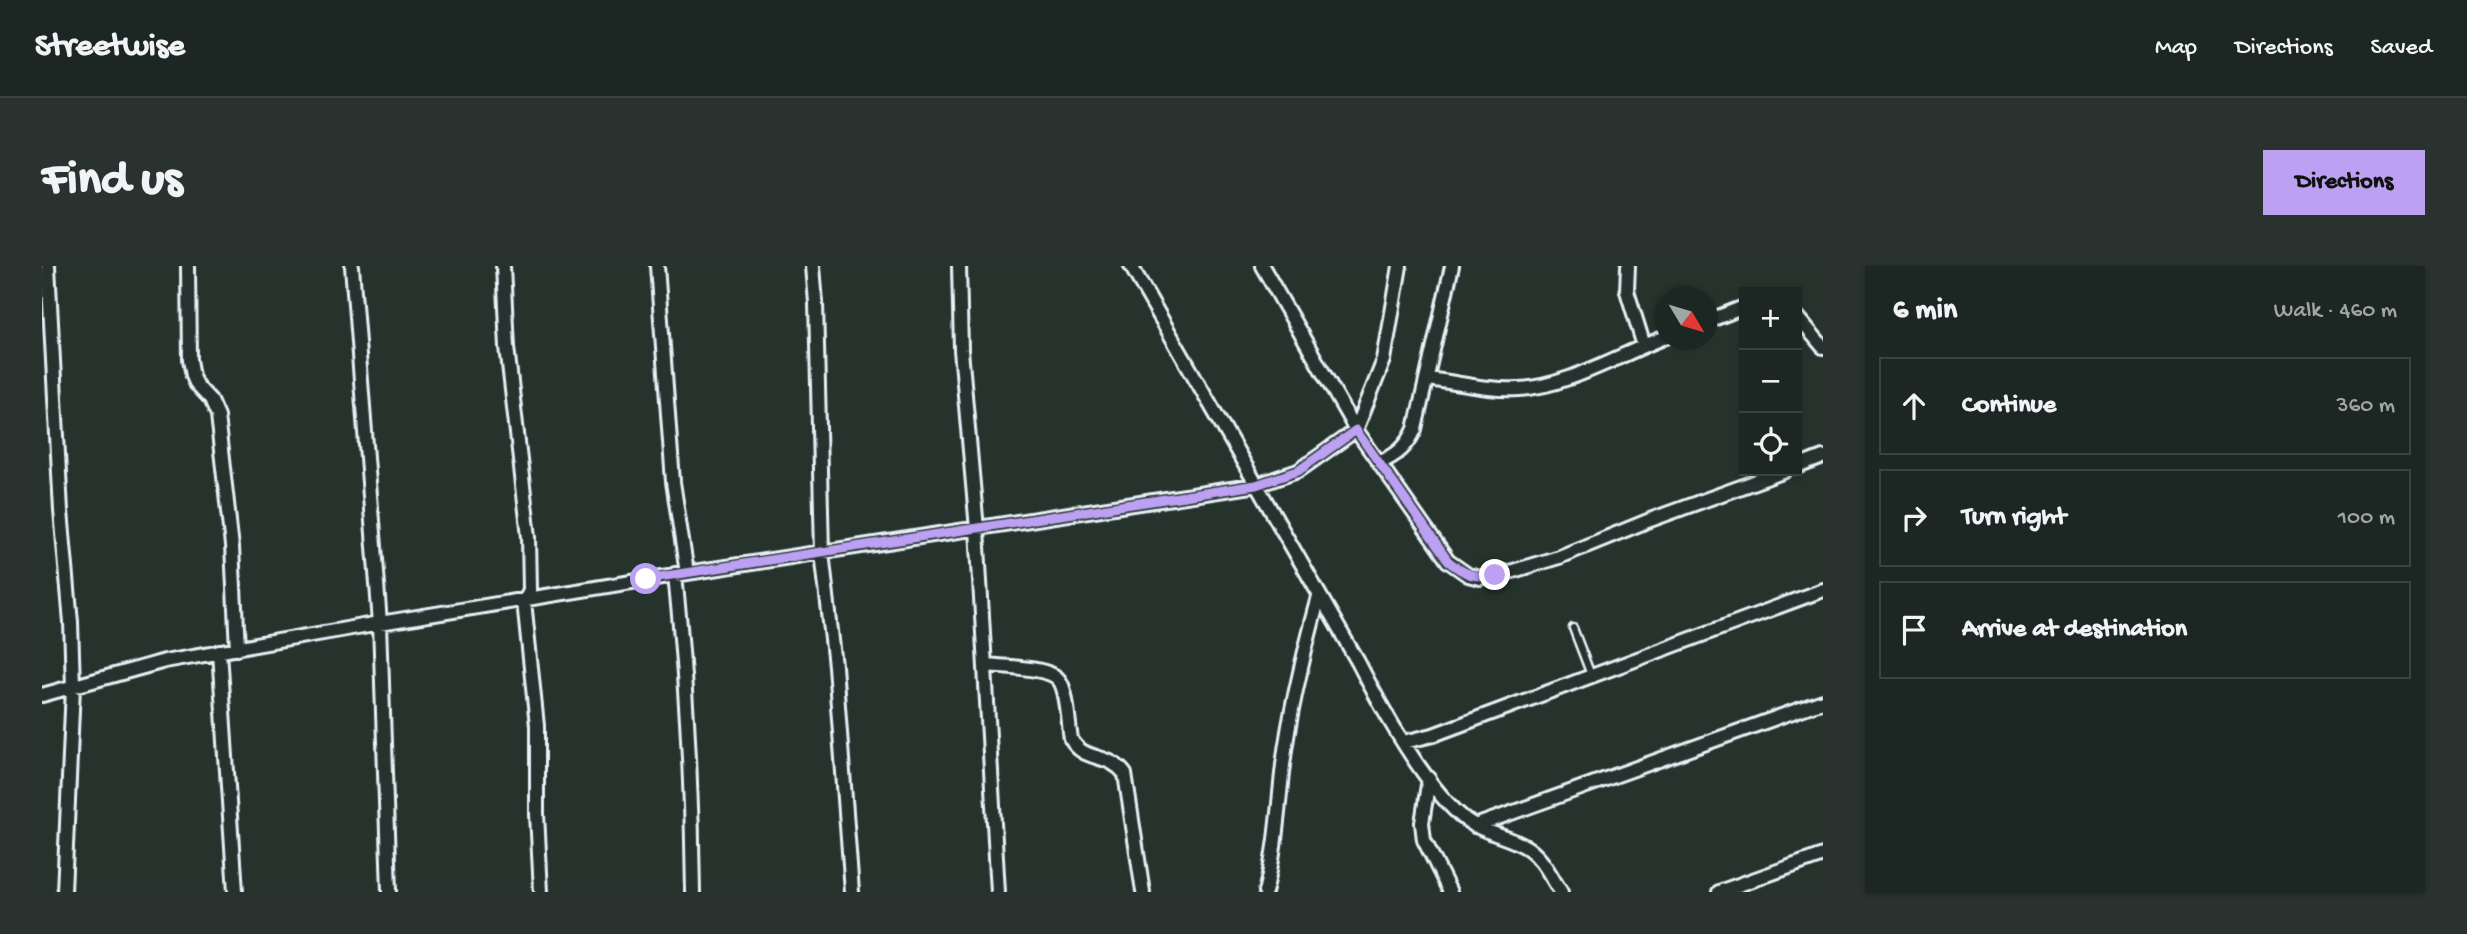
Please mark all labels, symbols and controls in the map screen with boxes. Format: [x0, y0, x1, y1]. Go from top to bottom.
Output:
text: Streetwise [35, 29, 185, 67]
text: Map [2155, 34, 2197, 63]
text: Directions [2235, 34, 2333, 63]
text: Saved [2371, 34, 2432, 63]
button: Directions [2263, 150, 2425, 215]
text: Find us [42, 153, 182, 211]
north arrow [1655, 287, 1718, 350]
map controls [1739, 287, 1802, 476]
button: + [1739, 287, 1802, 350]
text: 6 min [1893, 294, 1957, 329]
text: Walk · 460 m [2274, 298, 2397, 325]
button: − [1739, 350, 1802, 413]
icon: ahead [1895, 387, 1933, 425]
text: Continue [1962, 391, 2056, 422]
text: 360 m [2337, 393, 2395, 420]
button: locate [1739, 413, 1802, 476]
icon: right [1895, 499, 1933, 537]
text: Turn right [1962, 503, 2066, 534]
text: 100 m [2338, 505, 2395, 532]
route end [1479, 559, 1510, 590]
route start [630, 563, 661, 594]
icon: arrive [1895, 611, 1933, 649]
text: Arrive at destination [1962, 615, 2187, 646]

